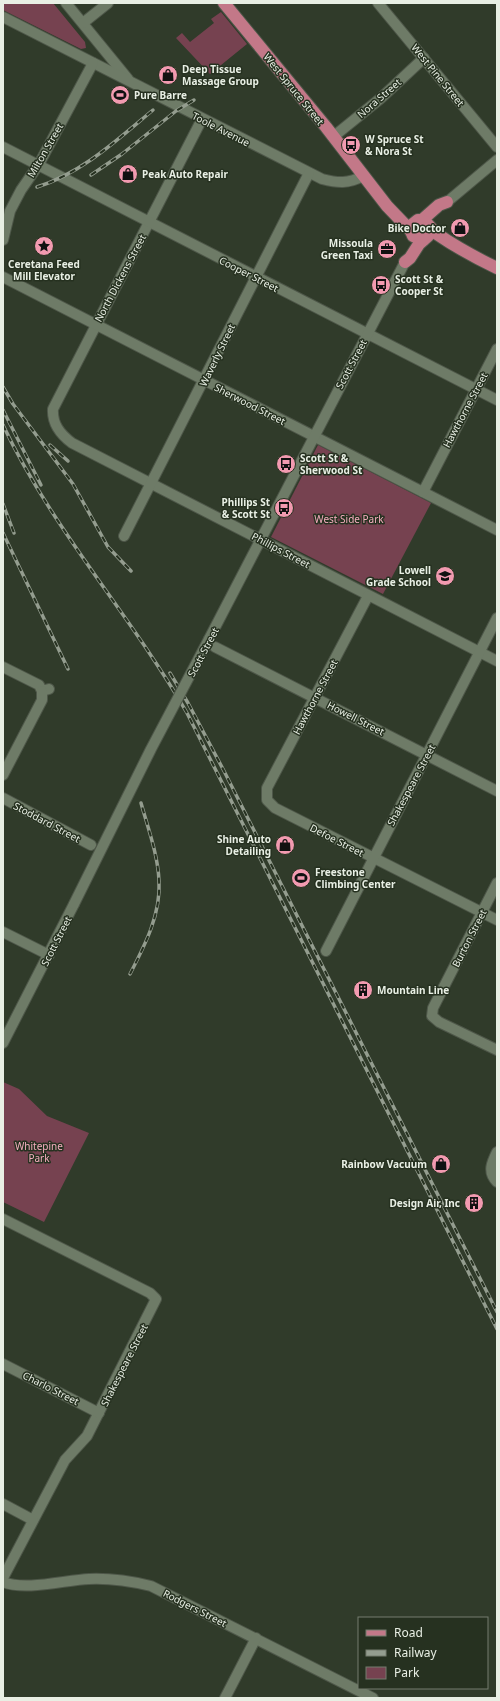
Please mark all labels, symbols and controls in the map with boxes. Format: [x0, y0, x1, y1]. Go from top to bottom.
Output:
street label: West Pine Street [408, 41, 468, 110]
street label: West Spruce Street [261, 50, 328, 128]
place label: Deep Tissue Massage Group [182, 62, 259, 88]
shop icon: Deep Tissue Massage Group [157, 64, 179, 86]
street label: Nora Street [354, 75, 404, 121]
sports icon: Pure Barre [109, 84, 131, 106]
place label: Pure Barre [134, 88, 187, 102]
street label: Toole Avenue [190, 108, 253, 150]
street label: Milton Street [24, 120, 66, 180]
place label: W Spruce St & Nora St [365, 132, 424, 158]
bus stop icon: W Spruce St & Nora St [340, 134, 362, 156]
shop icon: Peak Auto Repair [117, 163, 139, 185]
place label: Peak Auto Repair [142, 167, 228, 181]
shop icon: Bike Doctor [449, 217, 471, 239]
place label: Bike Doctor [388, 221, 447, 235]
street label: North Dickens Street [91, 231, 149, 324]
place icon: Ceretana Feed Mill Elevator [33, 235, 55, 257]
place label: Missoula Green Taxi [321, 236, 373, 262]
office icon: Missoula Green Taxi [376, 238, 398, 260]
street label: Cooper Street [217, 253, 281, 295]
place label: Ceretana Feed Mill Elevator [8, 257, 80, 283]
place label: Scott St & Cooper St [395, 272, 444, 298]
bus stop icon: Scott St & Cooper St [370, 274, 392, 296]
street label: Waverly Street [196, 321, 238, 389]
street label: Scott Street [332, 337, 370, 391]
street label: Hawthorne Street [439, 370, 491, 450]
street label: Sherwood Street [212, 380, 288, 428]
place label: Scott St & Sherwood St [300, 451, 363, 477]
bus stop icon: Scott St & Sherwood St [275, 453, 297, 475]
place label: Phillips St & Scott St [222, 495, 271, 521]
bus stop icon: Phillips St & Scott St [273, 497, 295, 519]
park label: West Side Park [314, 512, 384, 526]
street label: Phillips Street [249, 529, 313, 571]
place label: Lowell Grade School [366, 563, 431, 589]
school or university icon: Lowell Grade School [434, 565, 456, 587]
street label: Scott Street [184, 625, 222, 679]
street label: Hawthorne Street [289, 657, 341, 737]
street label: Howell Street [325, 698, 387, 739]
street label: Shakespeare Street [384, 741, 439, 828]
street label: Stoddard Street [11, 799, 83, 846]
street label: Defoe Street [308, 820, 367, 860]
place label: Shine Auto Detailing [217, 832, 271, 858]
shop icon: Shine Auto Detailing [274, 834, 296, 856]
place label: Freestone Climbing Center [315, 865, 396, 891]
sports icon: Freestone Climbing Center [290, 867, 312, 889]
street label: Burton Street [448, 906, 490, 969]
street label: Scott Street [37, 913, 75, 968]
building icon: Mountain Line [352, 979, 374, 1001]
place label: Mountain Line [377, 983, 449, 997]
park label: Whitepine Park [15, 1139, 63, 1165]
shop icon: Rainbow Vacuum [430, 1153, 452, 1175]
place label: Rainbow Vacuum [341, 1157, 427, 1171]
building icon: Design Air, Inc [463, 1192, 485, 1214]
place label: Design Air, Inc [390, 1196, 460, 1210]
street label: Shakespeare Street [97, 1321, 151, 1409]
street label: Charlo Street [20, 1368, 82, 1408]
street label: Rodgers Street [161, 1586, 230, 1630]
legend [358, 1617, 488, 1689]
text: Road [394, 1624, 423, 1641]
text: Railway [394, 1644, 438, 1661]
text: Park [394, 1664, 420, 1681]

